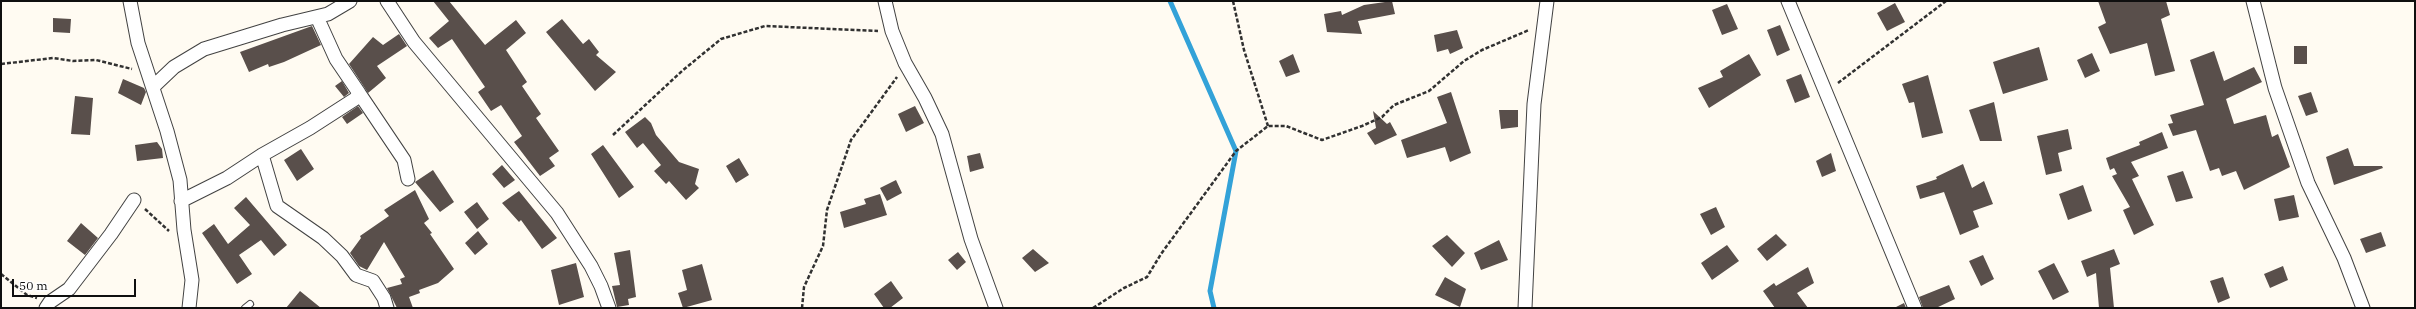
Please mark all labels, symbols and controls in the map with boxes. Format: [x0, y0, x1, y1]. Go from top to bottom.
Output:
scale bar [14, 271, 138, 297]
text: 50 m [19, 278, 48, 293]

